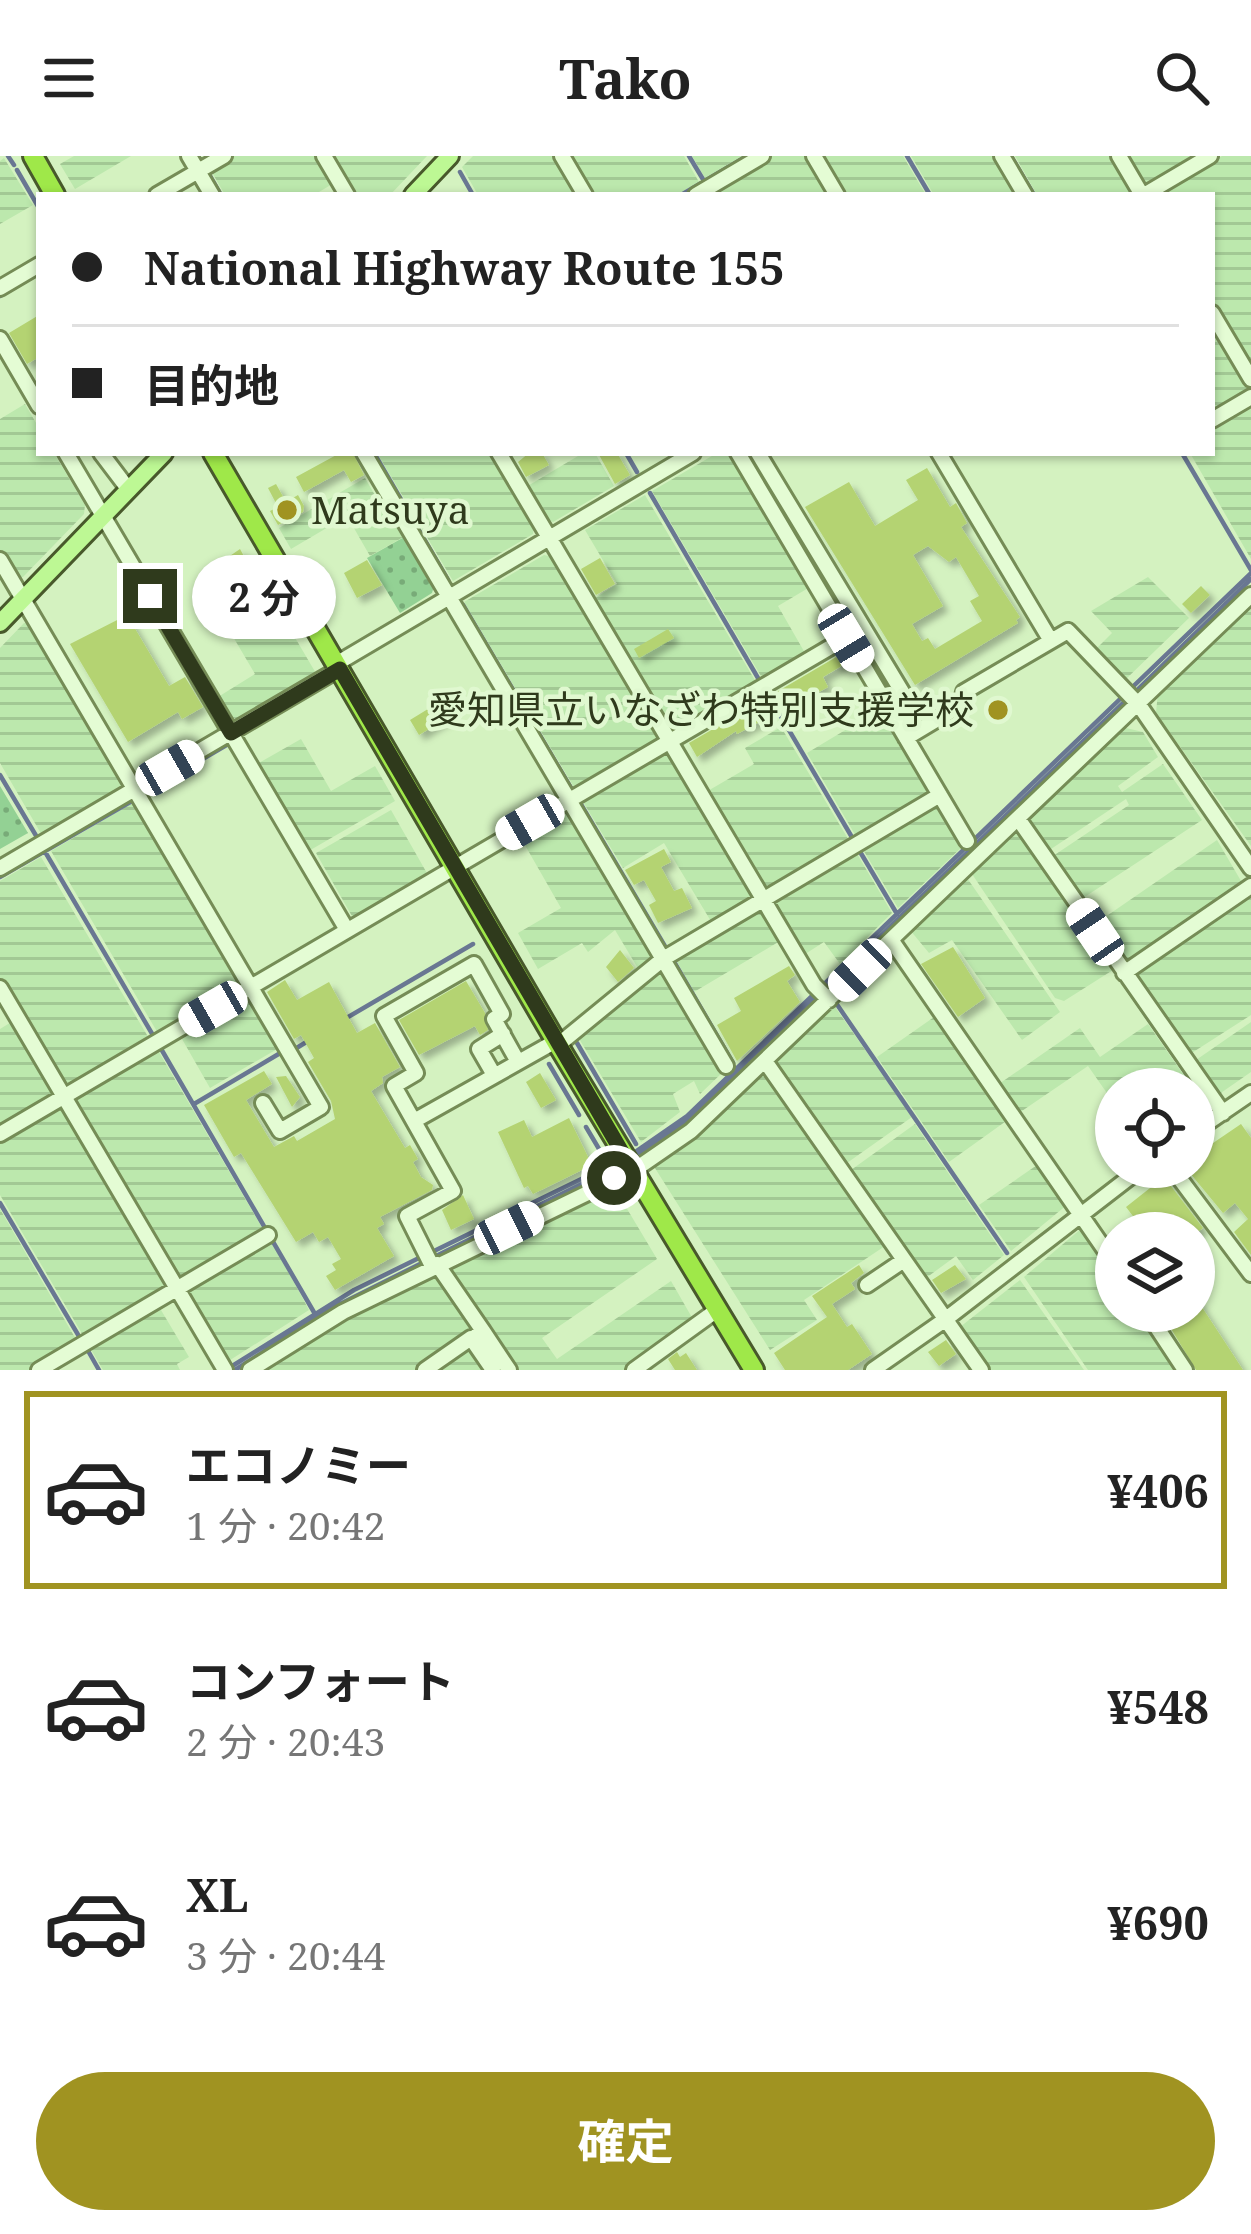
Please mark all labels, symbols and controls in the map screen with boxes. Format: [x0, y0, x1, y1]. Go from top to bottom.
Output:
text: Tako [559, 41, 692, 115]
icon: menu [36, 45, 102, 111]
icon: search [1149, 45, 1215, 111]
text: National Highway Route 155 [144, 237, 785, 298]
text: 目的地 [144, 354, 279, 415]
place label: Matsuya [311, 482, 470, 535]
marker: Matsuya [274, 497, 300, 523]
callout: 2 分 [192, 554, 336, 638]
route end [123, 569, 177, 623]
text: 2 分 [228, 570, 300, 623]
car [812, 598, 880, 678]
place label: 愛知県立いなざわ特別支援学校 [428, 682, 974, 735]
marker: 愛知県立いなざわ特別支援学校 [985, 697, 1011, 723]
car [130, 734, 210, 802]
car [490, 788, 570, 856]
car [1060, 892, 1130, 972]
car [822, 932, 898, 1008]
car [173, 975, 253, 1043]
map controls [1095, 1068, 1215, 1332]
button: locate [1095, 1068, 1215, 1188]
route start [587, 1151, 641, 1205]
car [469, 1196, 549, 1260]
button: layers [1095, 1212, 1215, 1332]
text: エコノミー [186, 1434, 411, 1495]
icon: car [42, 1436, 150, 1544]
text: ¥406 [1107, 1460, 1209, 1521]
text: 1 分 · 20:42 [186, 1498, 385, 1551]
text: コンフォート [186, 1650, 455, 1711]
icon: car [42, 1652, 150, 1760]
text: ¥548 [1107, 1676, 1209, 1737]
text: 2 分 · 20:43 [186, 1714, 385, 1767]
text: XL [186, 1864, 248, 1925]
icon: car [42, 1868, 150, 1976]
text: ¥690 [1107, 1892, 1209, 1953]
text: 3 分 · 20:44 [186, 1928, 385, 1981]
button: 確定 [36, 2072, 1215, 2210]

